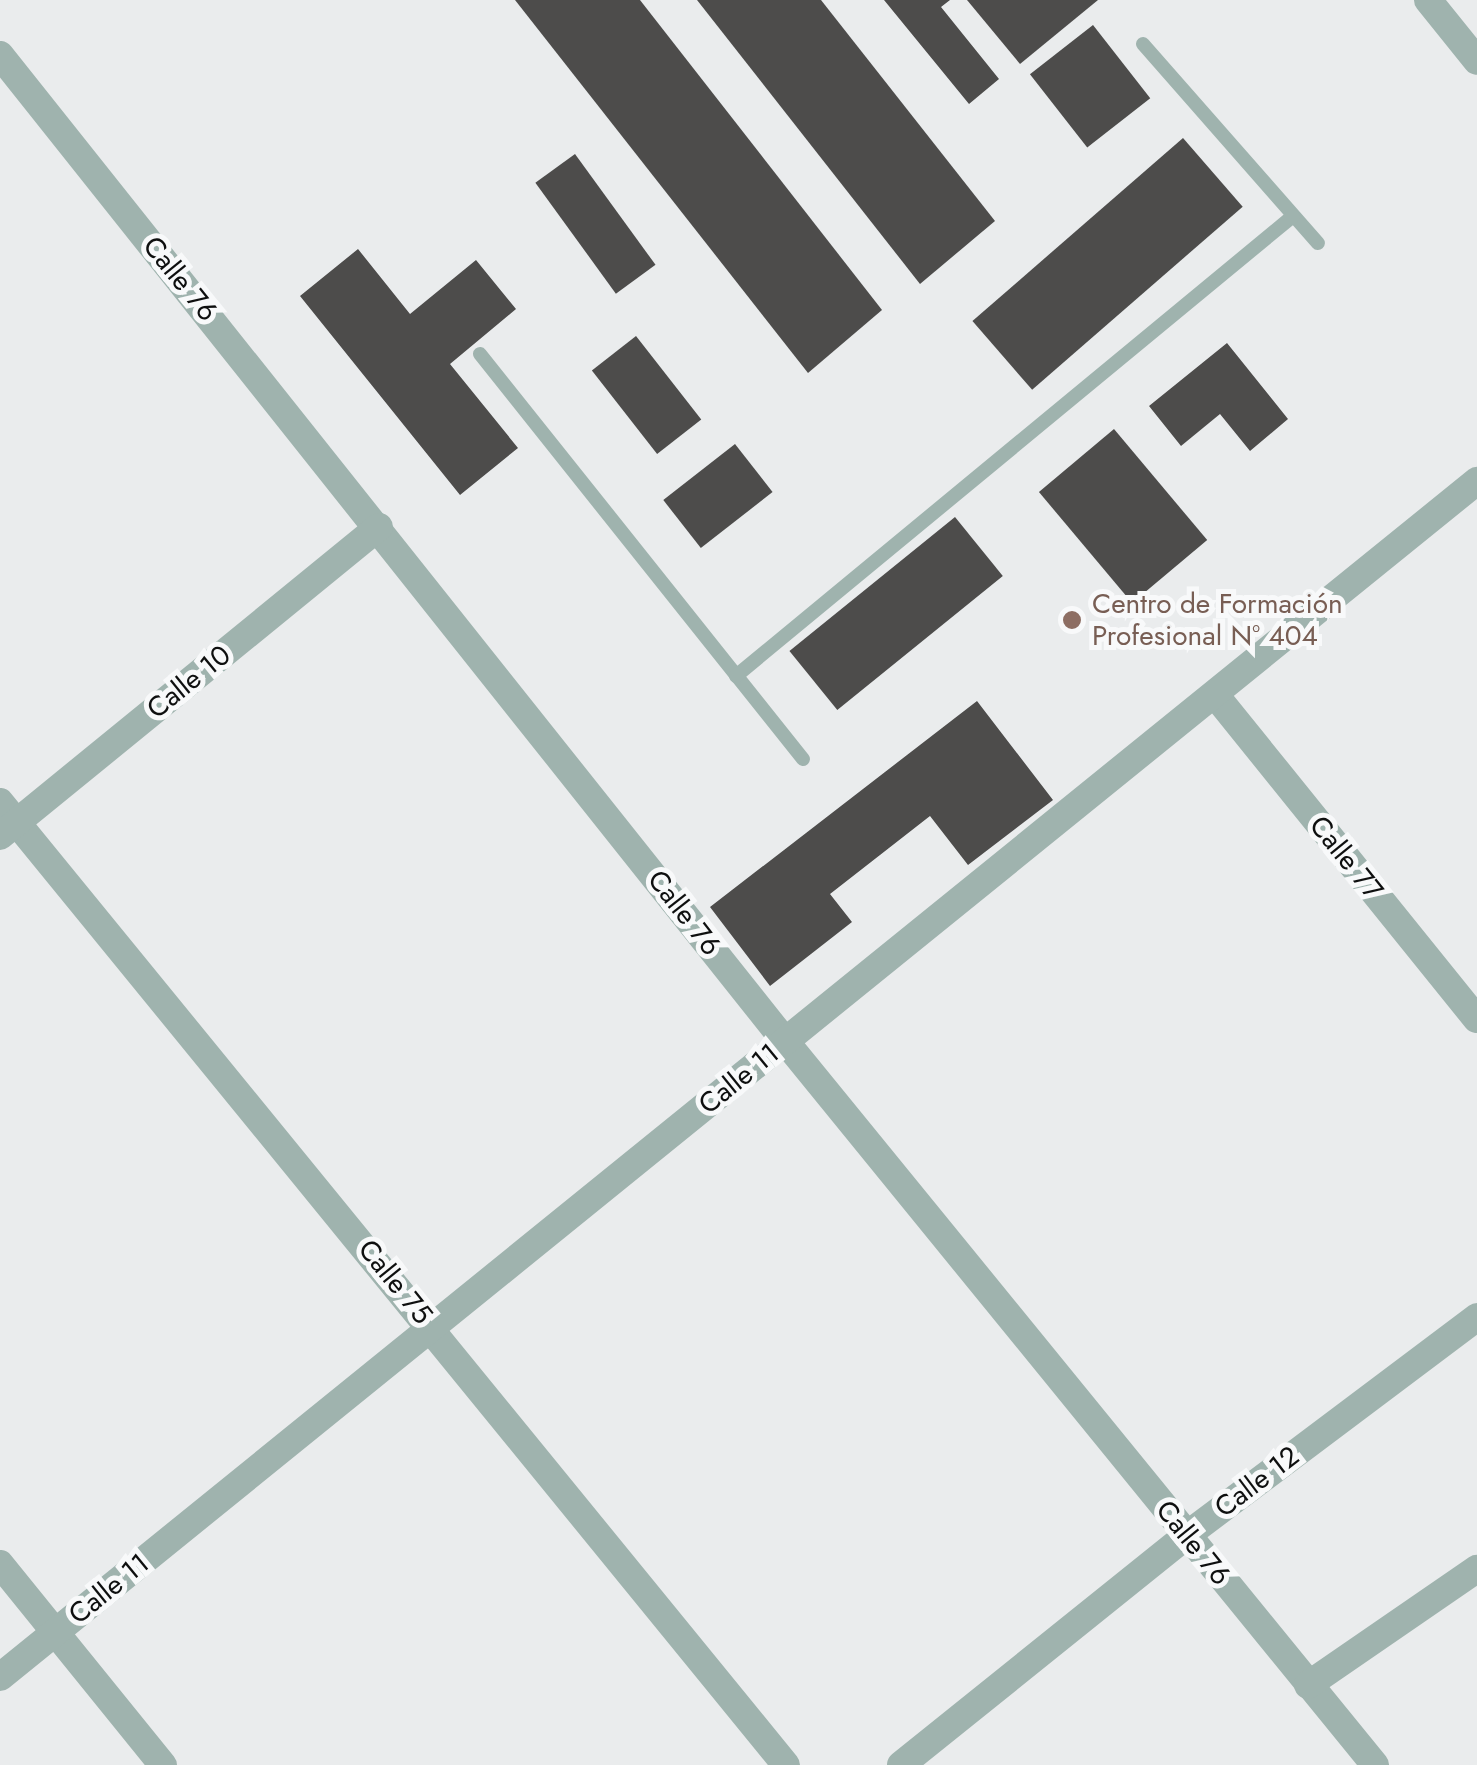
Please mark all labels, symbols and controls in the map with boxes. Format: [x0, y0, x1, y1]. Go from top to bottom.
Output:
street label: Calle 76 [136, 230, 224, 328]
place label: Centro de Formación Profesional N° 404 [1092, 587, 1343, 653]
marker: Centro de Formación Profesional N° 404 [1061, 609, 1083, 631]
street label: Calle 10 [140, 638, 238, 726]
street label: Calle 77 [1302, 809, 1390, 907]
street label: Calle 76 [640, 864, 728, 962]
street label: Calle 11 [692, 1037, 786, 1121]
street label: Calle 75 [351, 1233, 439, 1331]
street label: Calle 12 [1208, 1439, 1306, 1525]
street label: Calle 76 [1149, 1494, 1237, 1592]
street label: Calle 11 [62, 1547, 156, 1631]

